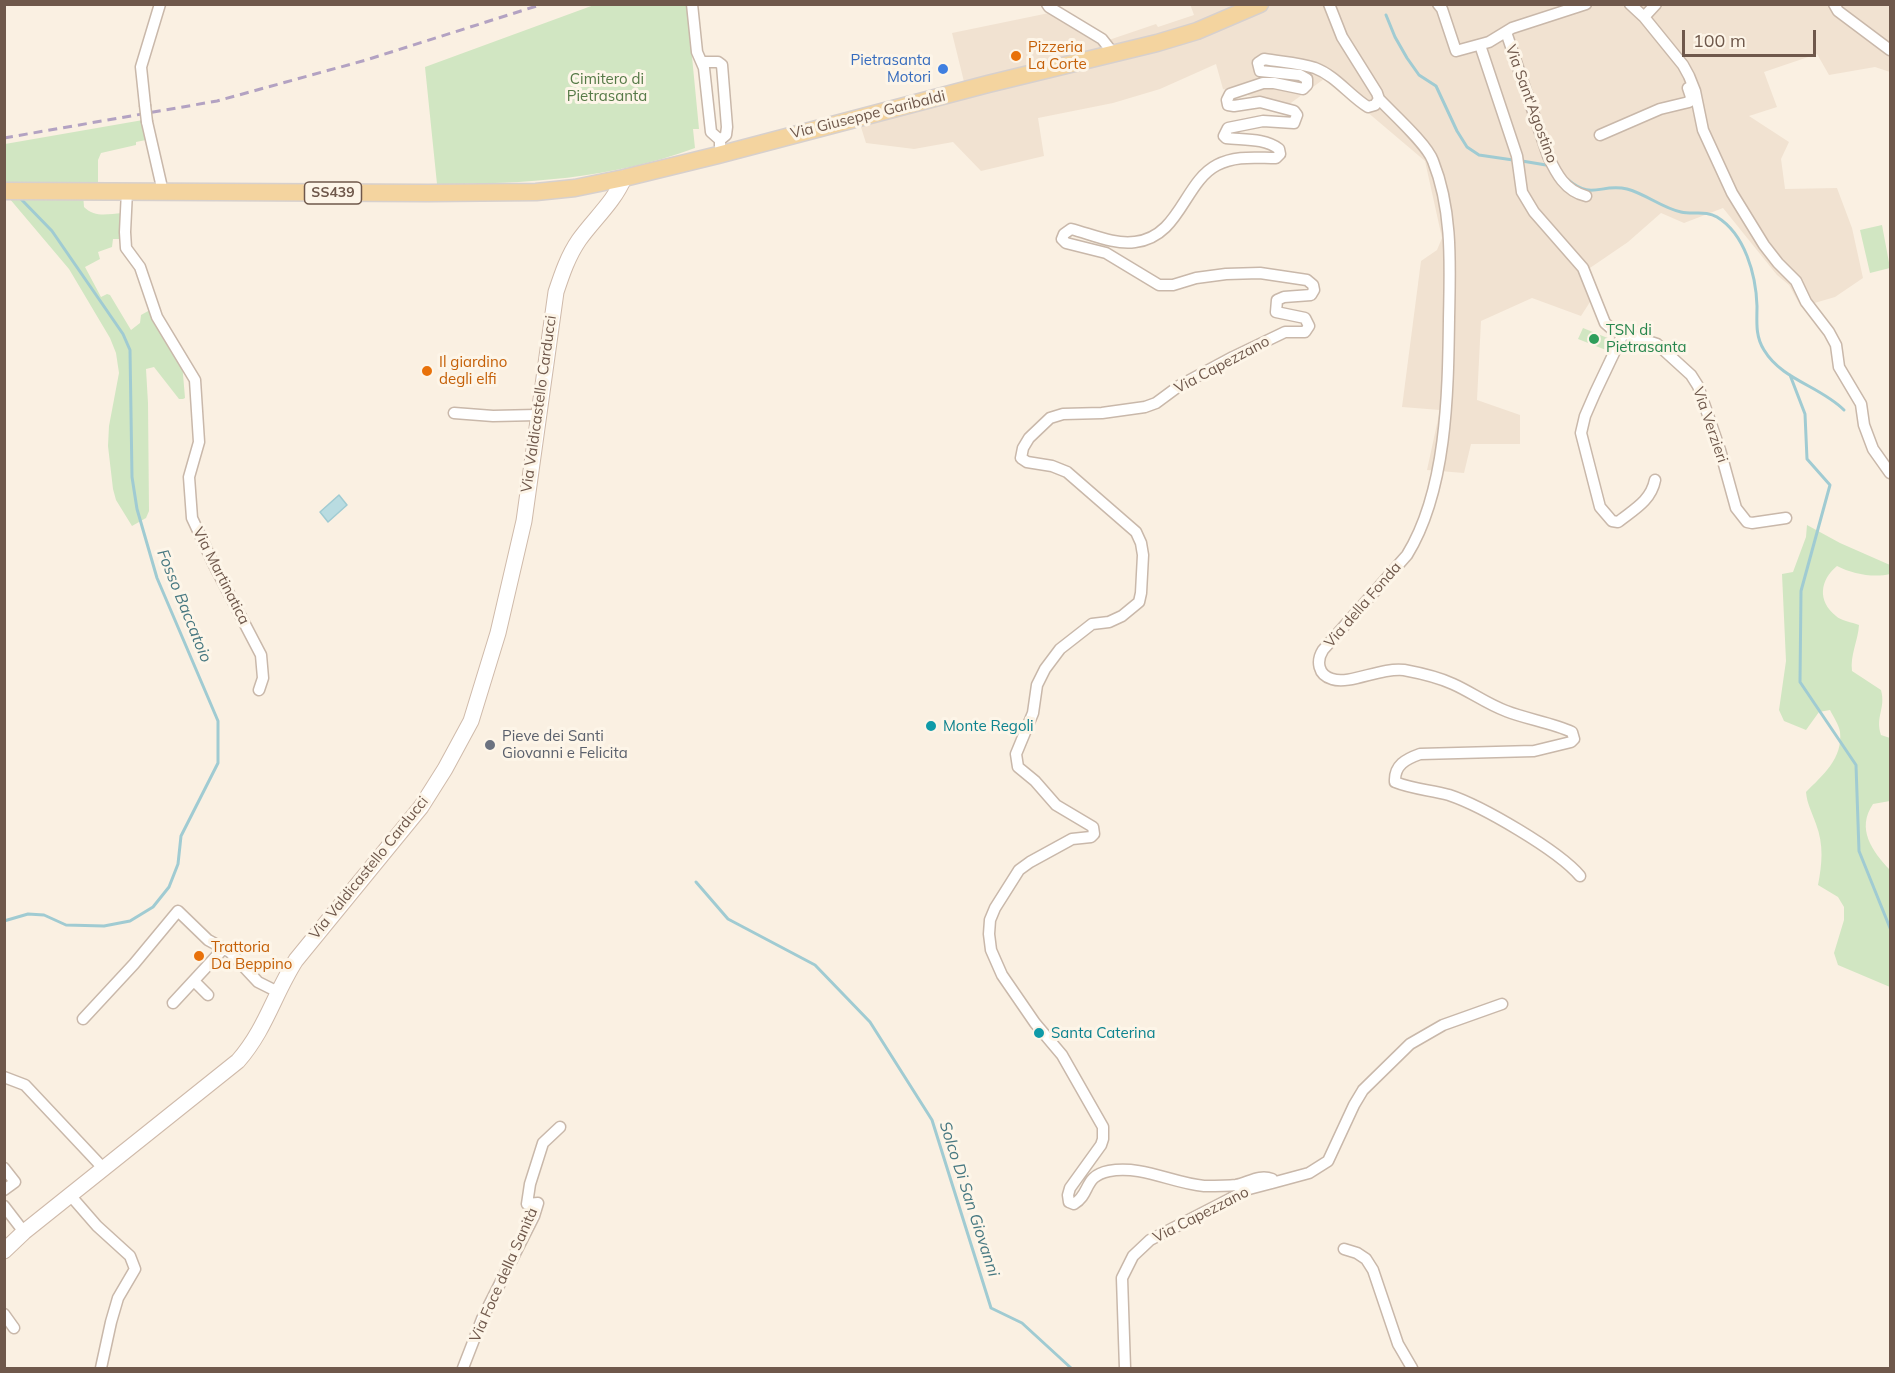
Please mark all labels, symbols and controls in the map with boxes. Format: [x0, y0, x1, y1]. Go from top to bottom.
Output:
scale bar [1685, 18, 1818, 56]
text: 100 m [1693, 29, 1746, 52]
place label: Pizzeria La Corte [1028, 38, 1087, 73]
street label: Via Sant'Agostino [1501, 42, 1561, 166]
marker: Pizzeria La Corte [1009, 49, 1023, 63]
place label: Pietrasanta Motori [850, 51, 931, 86]
marker: Pietrasanta Motori [936, 62, 950, 76]
park label: Cimitero di Pietrasanta [567, 70, 647, 105]
street label: Via Giuseppe Garibaldi [789, 87, 947, 143]
road number: SS439 [304, 182, 362, 204]
street label: Via Valdicastello Carducci [518, 314, 560, 494]
place label: TSN di Pietrasanta [1606, 321, 1687, 356]
street label: Via Capezzano [1171, 332, 1273, 398]
marker: TSN di Pietrasanta [1587, 332, 1601, 346]
place label: Il giardino degli elfi [439, 353, 507, 388]
marker: Il giardino degli elfi [420, 364, 434, 378]
street label: Via Verzieri [1689, 385, 1731, 465]
street label: Via Martinatica [189, 524, 253, 628]
water label: Fosso Baccatoio [153, 547, 215, 665]
street label: Via della Fonda [1321, 558, 1405, 652]
place label: Monte Regoli [943, 717, 1034, 735]
marker: Monte Regoli [924, 719, 938, 733]
place label: Pieve dei Santi Giovanni e Felicita [502, 727, 628, 762]
marker: Pieve dei Santi Giovanni e Felicita [483, 738, 497, 752]
street label: Via Valdicastello Carducci [306, 793, 432, 943]
place label: Trattoria Da Beppino [211, 938, 292, 973]
marker: Trattoria Da Beppino [192, 949, 206, 963]
place label: Santa Caterina [1051, 1024, 1155, 1042]
marker: Santa Caterina [1032, 1026, 1046, 1040]
water label: Solco Di San Giovanni [935, 1119, 1003, 1279]
street label: Via Capezzano [1150, 1183, 1252, 1247]
street label: Via Foce della Sanità [466, 1205, 542, 1345]

